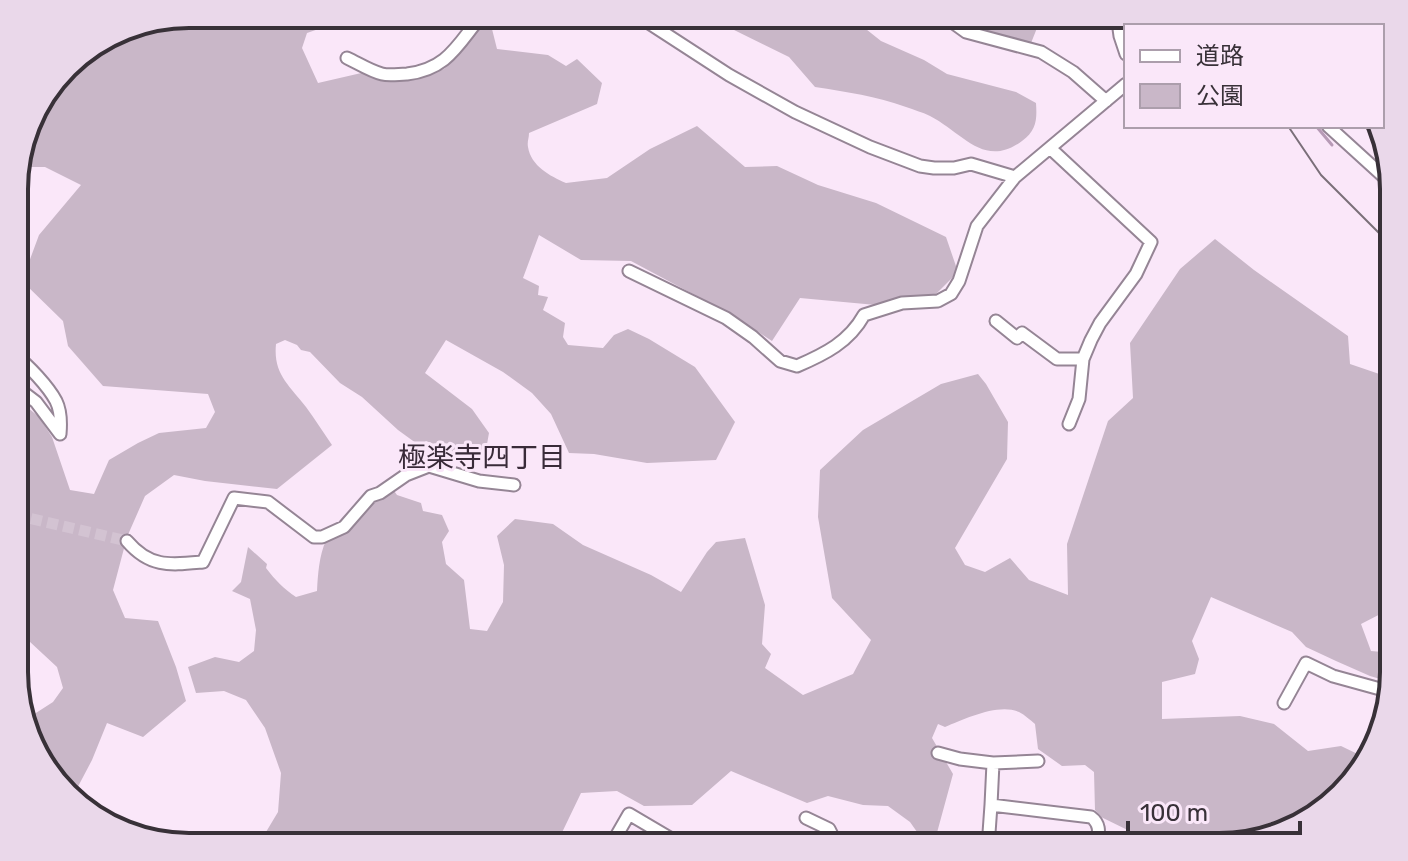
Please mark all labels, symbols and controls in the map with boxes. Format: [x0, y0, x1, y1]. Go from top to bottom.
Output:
legend [1124, 24, 1384, 128]
text: 道路 [1196, 42, 1244, 70]
text: 公園 [1196, 82, 1244, 110]
district label: 極楽寺四丁目 [398, 441, 566, 474]
scale bar [1128, 785, 1300, 835]
text: 100 m [1140, 799, 1208, 827]

